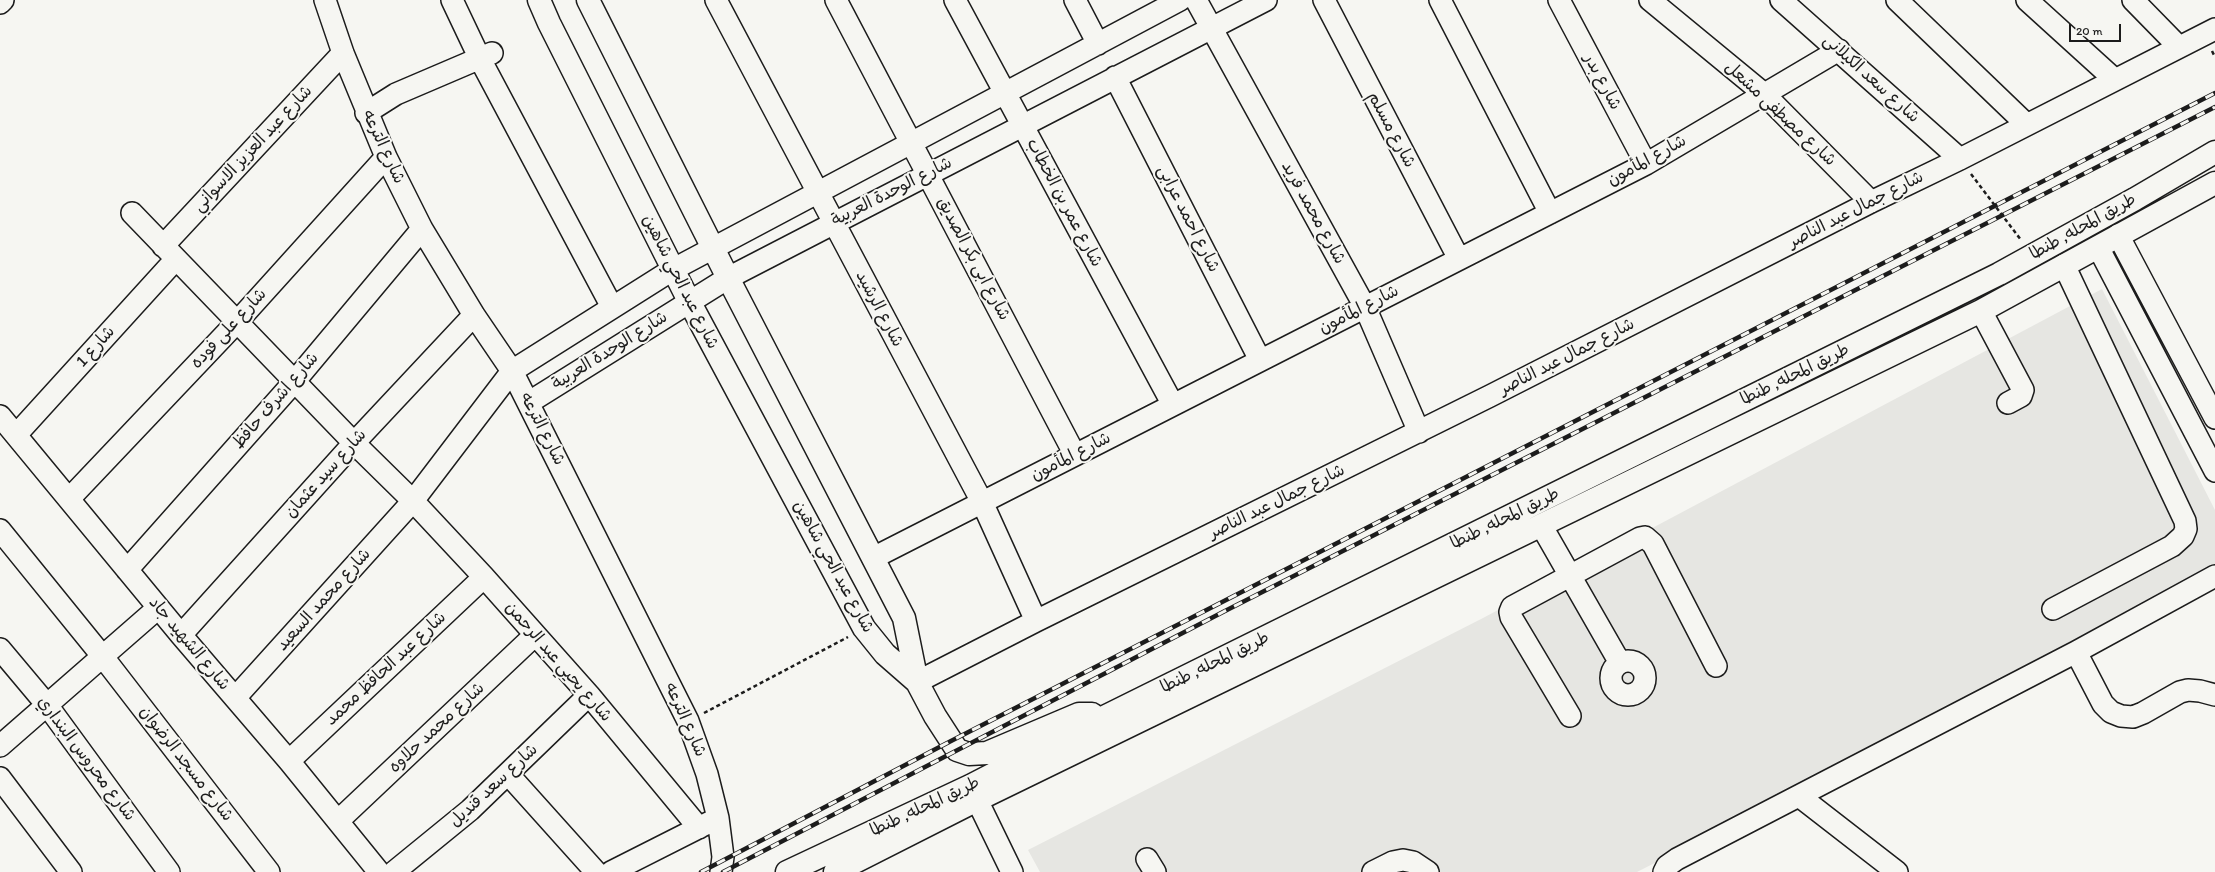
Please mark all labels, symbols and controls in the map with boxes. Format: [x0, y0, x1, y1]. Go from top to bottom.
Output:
scale bar [2071, 16, 2123, 42]
text: 20 m [2076, 24, 2103, 38]
street label: شارع سعد الكيلانى [1818, 30, 1924, 128]
street label: شارع بدر [1579, 50, 1625, 114]
street label: شارع مصطفى مشعل [1720, 57, 1840, 171]
street label: شارع عبد العزيز الاسواني [189, 81, 317, 217]
street label: شارع مسلم [1363, 89, 1419, 171]
street label: شارع الترعه [357, 107, 409, 187]
street label: شارع المأمون [1604, 131, 1690, 191]
street label: شارع عمر بن الخطاب [1022, 135, 1106, 271]
street label: شارع الوحدة العربية [828, 153, 956, 231]
street label: شارع محمد فريد [1276, 158, 1350, 268]
street label: شارع احمد عرابى [1152, 162, 1224, 276]
street label: شارع جمال عبد الناصر [1785, 167, 1927, 253]
street label: طريق المحله, طنطا [2026, 189, 2140, 265]
street label: شارع ابى بكر الصديق [932, 194, 1014, 324]
street label: شارع عبد الحي شاهين [637, 211, 723, 353]
street label: شارع الرشيد [850, 267, 908, 351]
street label: شارع المأمون [1316, 281, 1402, 339]
street label: شارع على فوده [187, 285, 271, 373]
street label: شارع الوحدة العربية [548, 307, 672, 395]
street label: شارع جمال عبد الناصر [1496, 314, 1638, 400]
street label: شارع 1 [72, 322, 120, 372]
street label: طريق المحله, طنطا [1737, 340, 1853, 410]
street label: شارع اشرف حافظ [229, 349, 323, 453]
street label: شارع الترعه [515, 389, 569, 469]
street label: شارع سيد عثمان [281, 425, 371, 523]
street label: شارع المأمون [1028, 428, 1114, 486]
street label: شارع جمال عبد الناصر [1206, 460, 1348, 544]
street label: طريق المحله, طنطا [1447, 484, 1563, 554]
street label: شارع عبد الحي شاهين [788, 497, 878, 637]
street label: شارع محمد السعيد [273, 544, 375, 656]
street label: شارع الشهيد جاد [144, 593, 234, 695]
street label: شارع يحيي عبد الرحمن [500, 598, 616, 726]
street label: شارع عبد الحافظ محمد [321, 608, 451, 730]
street label: طريق المحله, طنطا [1157, 628, 1273, 698]
street label: شارع محمد حلاوه [385, 678, 489, 778]
street label: شارع الترعه [660, 680, 710, 760]
street label: شارع محروس البنداري [32, 693, 140, 825]
street label: شارع مسجد الرضوان [135, 702, 237, 826]
street label: شارع سعد قنديل [446, 740, 542, 832]
street label: طريق المحله, طنطا [867, 773, 983, 841]

